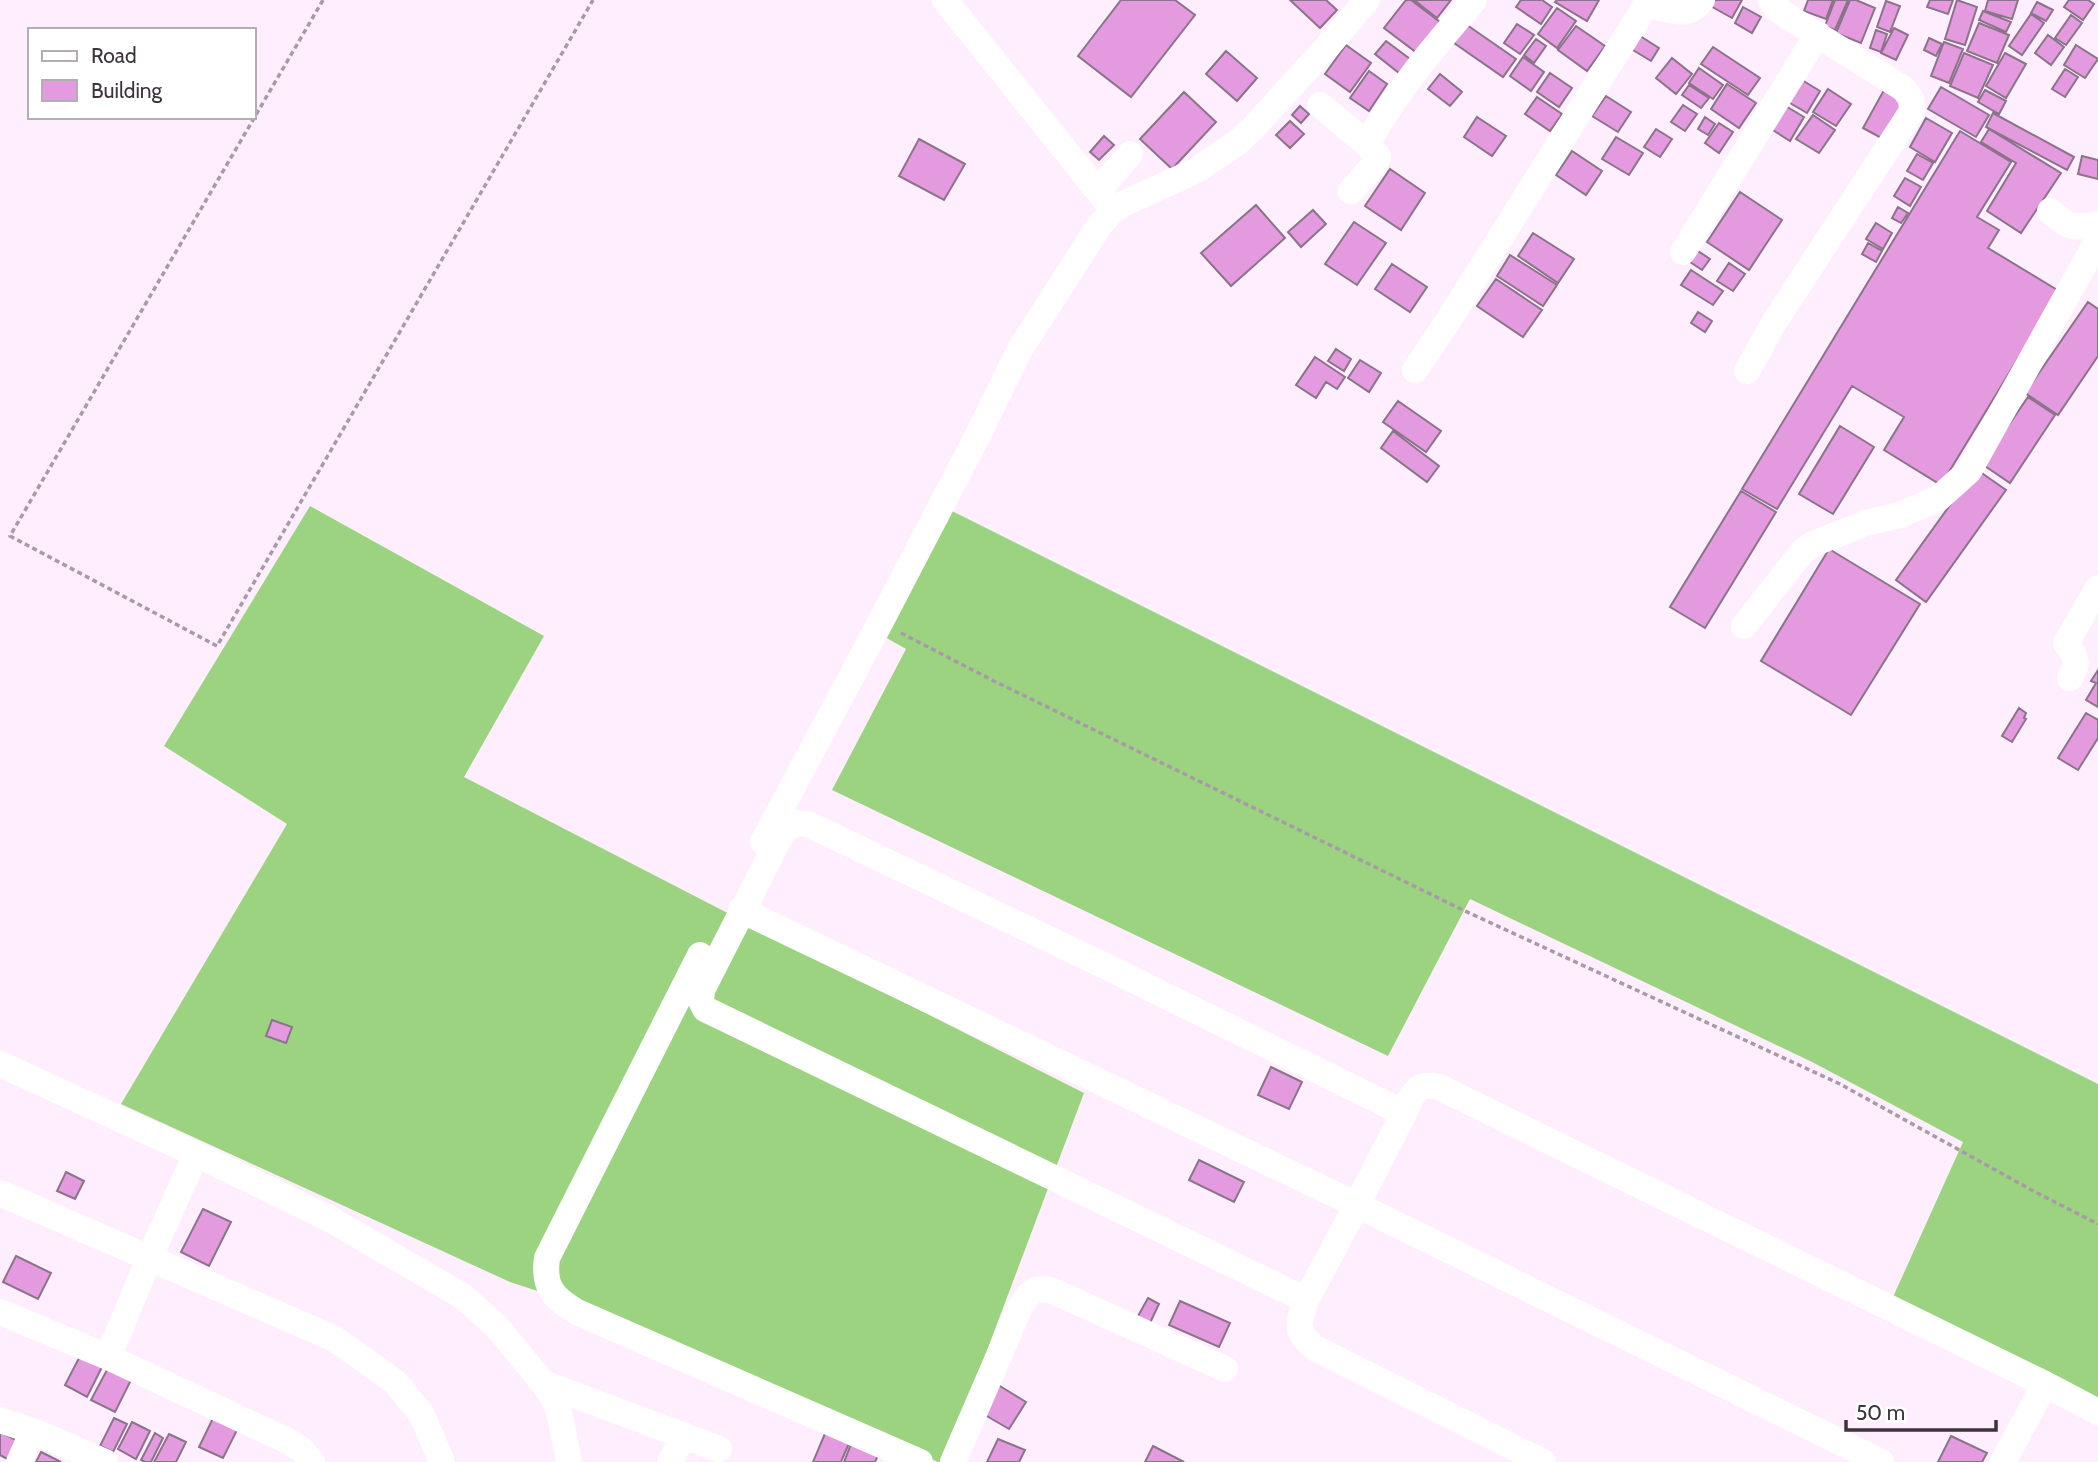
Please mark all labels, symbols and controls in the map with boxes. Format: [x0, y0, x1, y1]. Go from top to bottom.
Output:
legend [28, 28, 256, 119]
text: Road [91, 43, 137, 68]
text: Building [91, 78, 163, 103]
scale bar [1846, 1388, 1996, 1432]
text: 50 m [1856, 1400, 1905, 1425]

